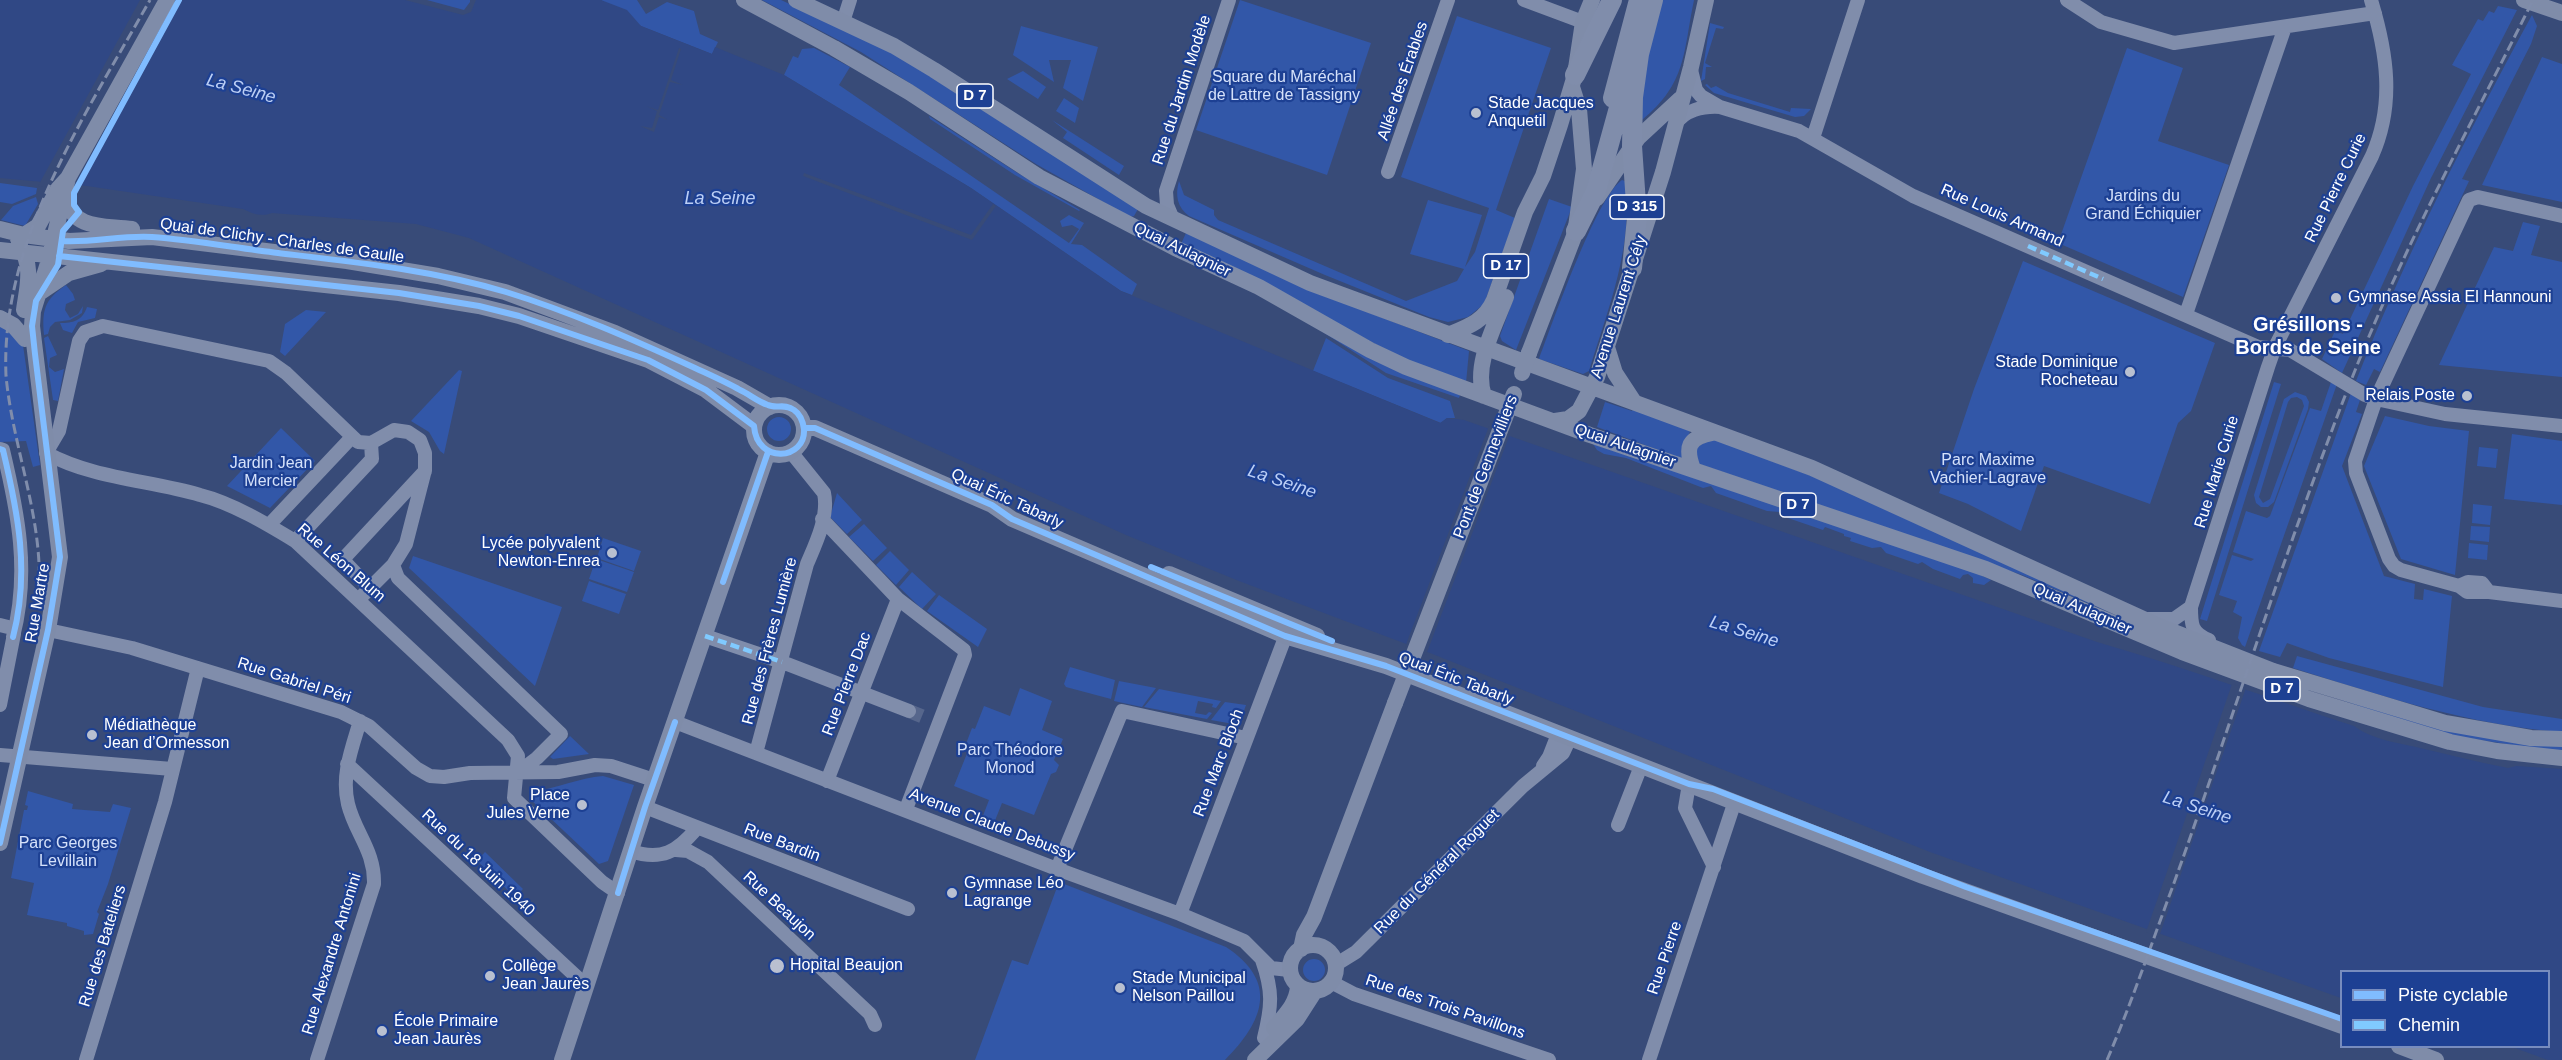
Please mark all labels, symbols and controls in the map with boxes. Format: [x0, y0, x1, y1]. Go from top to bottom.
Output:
street label: Rue du Jardin Modèle [1149, 13, 1215, 167]
street label: Allée des Érables [1374, 19, 1432, 143]
park label: Square du Maréchal de Lattre de Tassigny [1208, 68, 1360, 106]
water label: La Seine [204, 69, 278, 109]
road number: D 7 [957, 84, 993, 108]
place label: Stade Jacques Anquetil [1488, 94, 1594, 132]
marker: Stade Jacques Anquetil [1469, 106, 1483, 120]
street label: Rue Pierre Curie [2301, 130, 2371, 246]
street label: Rue Louis Armand [1938, 180, 2066, 252]
park label: Jardins du Grand Échiquier [2085, 187, 2201, 225]
water label: La Seine [684, 188, 756, 210]
road number: D 315 [1610, 195, 1664, 219]
street label: Quai de Clichy - Charles de Gaulle [159, 214, 405, 268]
street label: Quai Aulagnier [1130, 218, 1234, 282]
street label: Avenue Laurent Cély [1587, 233, 1651, 381]
road number: D 17 [1484, 254, 1528, 278]
place label: Gymnase Assia El Hannouni [2348, 288, 2552, 308]
marker: Gymnase Assia El Hannouni [2329, 291, 2343, 305]
district label: Grésillons - Bords de Seine [2235, 313, 2381, 360]
place label: Stade Dominique Rocheteau [1995, 353, 2118, 391]
marker: Stade Dominique Rocheteau [2123, 365, 2137, 379]
place label: Relais Poste [2365, 386, 2455, 406]
marker: Relais Poste [2460, 389, 2474, 403]
street label: Pont de Gennevilliers [1450, 393, 1522, 541]
street label: Rue Marie Curie [2191, 413, 2243, 531]
street label: Quai Aulagnier [1572, 420, 1678, 472]
park label: Parc Maxime Vachier-Lagrave [1930, 451, 2046, 489]
park label: Jardin Jean Mercier [230, 454, 312, 492]
water label: La Seine [1245, 460, 1319, 504]
street label: Quai Éric Tabarly [948, 465, 1066, 533]
road number: D 7 [1780, 493, 1816, 517]
street label: Rue Léon Blum [293, 520, 389, 606]
place label: Lycée polyvalent Newton-Enrea [481, 534, 600, 572]
marker: Lycée polyvalent Newton-Enrea [605, 546, 619, 560]
street label: Rue des Frères Lumière [738, 555, 802, 727]
street label: Rue Martre [22, 562, 54, 644]
street label: Quai Aulagnier [2030, 579, 2134, 639]
water label: La Seine [1707, 611, 1781, 653]
street label: Rue Pierre Dac [818, 630, 876, 738]
street label: Quai Éric Tabarly [1396, 648, 1516, 710]
street label: Rue Gabriel Péri [235, 654, 353, 708]
road number: D 7 [2264, 677, 2300, 701]
street label: Rue Marc Bloch [1190, 706, 1248, 820]
place label: Médiathèque Jean d’Ormesson [104, 716, 229, 754]
marker: Médiathèque Jean d’Ormesson [85, 728, 99, 742]
park label: Parc Théodore Monod [957, 741, 1063, 779]
street label: Avenue Claude Debussy [906, 785, 1078, 865]
place label: Place Jules Verne [486, 786, 570, 824]
water label: La Seine [2160, 787, 2234, 829]
marker: Place Jules Verne [575, 798, 589, 812]
street label: Rue du Général Roguet [1370, 805, 1504, 939]
street label: Rue du 18 Juin 1940 [417, 806, 539, 920]
street label: Rue Bardin [741, 820, 823, 866]
park label: Parc Georges Levillain [19, 834, 117, 872]
street label: Rue Beaujon [739, 867, 819, 945]
street label: Rue Alexandre Antonini [298, 871, 366, 1037]
place label: Gymnase Léo Lagrange [964, 874, 1064, 912]
street label: Rue des Bateliers [75, 883, 131, 1009]
marker: Gymnase Léo Lagrange [945, 886, 959, 900]
street label: Rue Pierre [1643, 919, 1687, 997]
place label: Hopital Beaujon [790, 956, 903, 976]
place label: Collège Jean Jaurès [502, 957, 589, 995]
marker: Hopital Beaujon [768, 957, 786, 975]
marker: Collège Jean Jaurès [483, 969, 497, 983]
place label: Stade Municipal Nelson Paillou [1132, 969, 1246, 1007]
legend [2340, 970, 2550, 1048]
street label: Rue des Trois Pavillons [1363, 971, 1527, 1043]
marker: Stade Municipal Nelson Paillou [1113, 981, 1127, 995]
text: Piste cyclable [2398, 985, 2508, 1005]
place label: École Primaire Jean Jaurès [394, 1012, 498, 1050]
text: Chemin [2398, 1015, 2460, 1035]
marker: École Primaire Jean Jaurès [375, 1024, 389, 1038]

